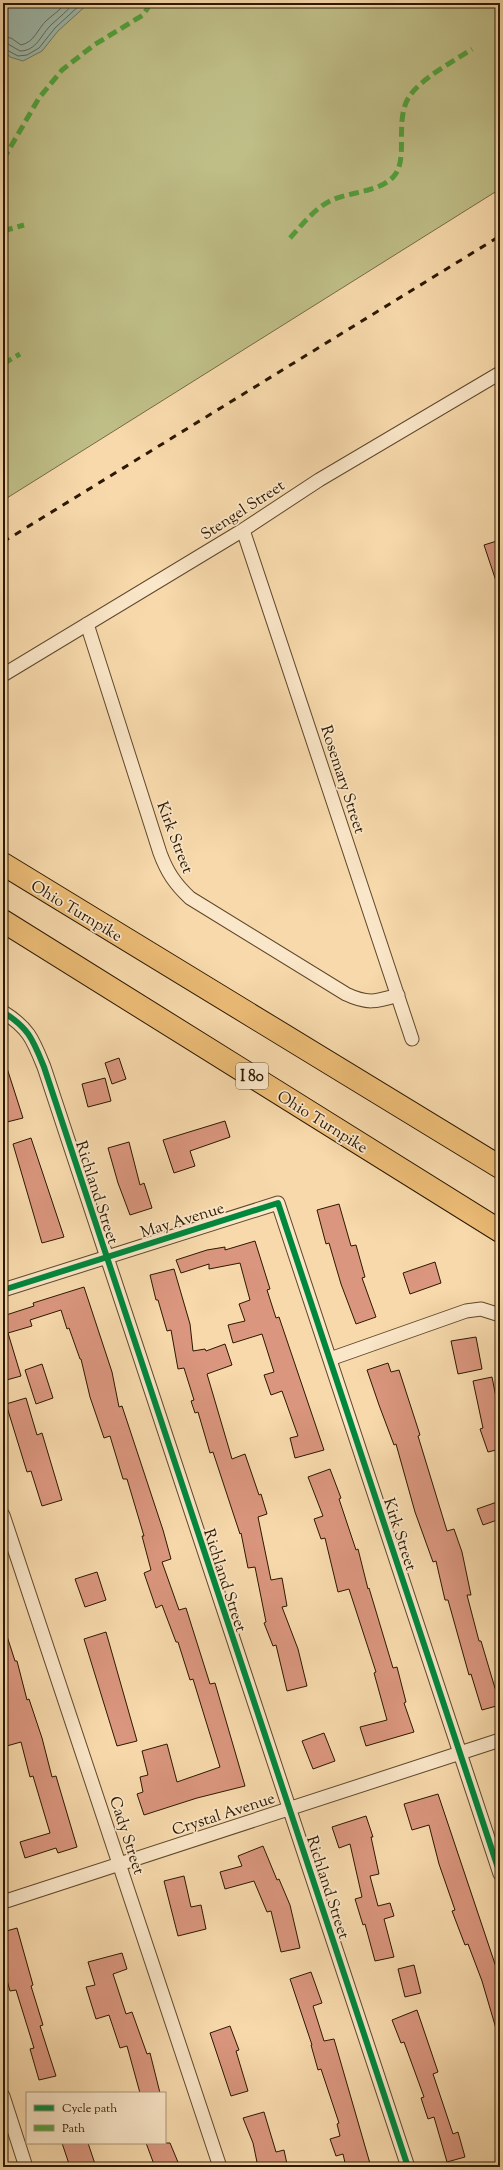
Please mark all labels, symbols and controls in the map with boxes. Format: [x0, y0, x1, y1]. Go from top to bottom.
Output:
street label: Stengel Street [197, 475, 290, 547]
street label: Rosemary Street [313, 723, 370, 837]
street label: Kirk Street [149, 799, 198, 878]
street label: Ohio Turnpike [26, 876, 126, 949]
road number: I 80 [236, 1063, 268, 1089]
street label: Ohio Turnpike [272, 1086, 372, 1160]
street label: Richland Street [68, 1138, 123, 1248]
street label: May Avenue [138, 1198, 228, 1245]
street label: Kirk Street [376, 1495, 421, 1575]
street label: Richland Street [196, 1526, 251, 1636]
street label: Crystal Avenue [169, 1788, 278, 1843]
street label: Cady Street [102, 1794, 149, 1879]
street label: Richland Street [299, 1833, 354, 1943]
legend [26, 2092, 166, 2144]
text: Cycle path [62, 2100, 117, 2118]
text: Path [62, 2120, 85, 2138]

